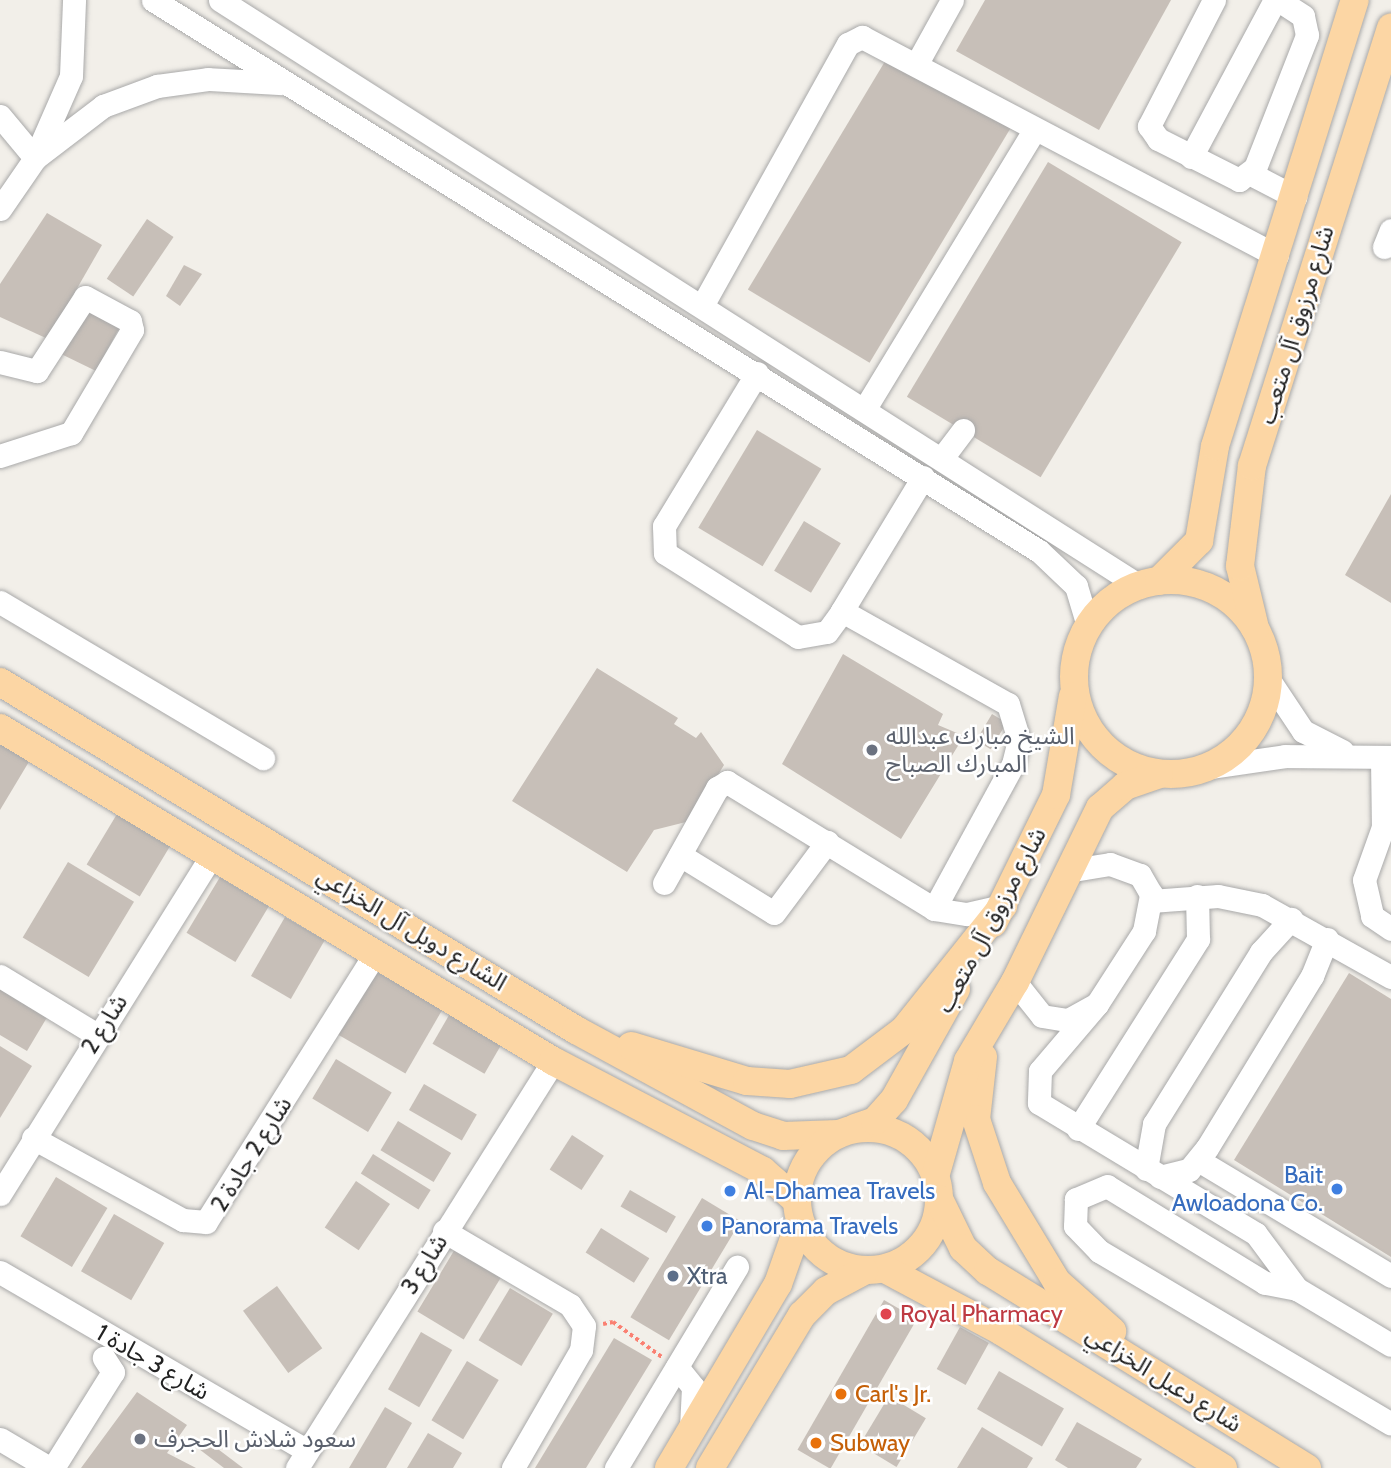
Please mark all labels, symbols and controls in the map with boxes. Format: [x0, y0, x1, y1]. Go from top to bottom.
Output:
street label: شارع مرزوق آل متعب [1252, 222, 1340, 428]
place label: الشيخ مبارك عبدالله المبارك الصباح [886, 722, 1075, 778]
marker: الشيخ مبارك عبدالله المبارك الصباح [864, 742, 880, 758]
street label: شارع مرزوق آل متعب [930, 822, 1052, 1018]
street label: الشارع دوبل آل الخزاعي [312, 861, 512, 997]
street label: شارع 2 [75, 989, 133, 1059]
street label: شارع 2 جادة 2 [204, 1091, 298, 1217]
place label: Bait Awloadona Co. [1172, 1161, 1323, 1217]
place label: Al-Dhamea Travels [744, 1177, 935, 1205]
marker: Bait Awloadona Co. [1329, 1181, 1345, 1197]
marker: Al-Dhamea Travels [722, 1183, 738, 1199]
place label: Panorama Travels [721, 1212, 898, 1240]
marker: Panorama Travels [699, 1218, 715, 1234]
street label: شارع 3 [395, 1229, 453, 1299]
place label: Xtra [687, 1262, 728, 1290]
marker: Xtra [665, 1268, 681, 1284]
place label: Royal Pharmacy [900, 1300, 1063, 1328]
marker: Royal Pharmacy [878, 1306, 894, 1322]
street label: شارع 3 جادة 1 [91, 1318, 215, 1406]
street label: شارع دعبل الخزاعي [1081, 1320, 1247, 1438]
place label: Carl's Jr. [855, 1380, 931, 1408]
marker: Carl's Jr. [833, 1386, 849, 1402]
place label: سعود شلاش الحجرف [154, 1425, 356, 1453]
place label: Subway [830, 1429, 910, 1457]
marker: سعود شلاش الحجرف [132, 1431, 148, 1447]
marker: Subway [808, 1435, 824, 1451]

